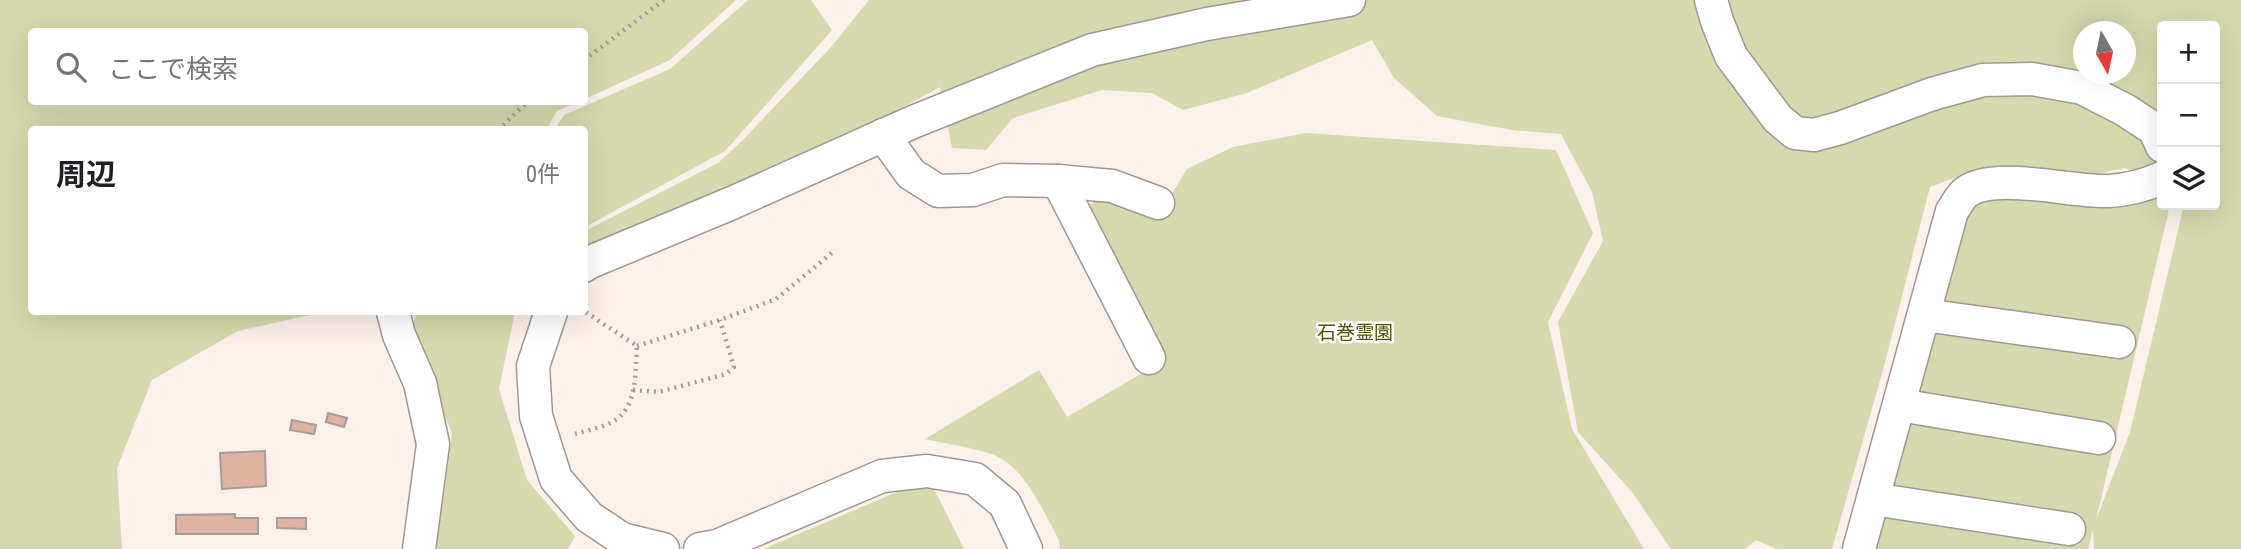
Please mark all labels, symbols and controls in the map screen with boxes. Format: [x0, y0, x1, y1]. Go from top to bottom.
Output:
north arrow [2073, 21, 2136, 84]
map controls [2157, 21, 2220, 210]
button: + [2157, 21, 2220, 84]
search box [28, 28, 588, 105]
icon: search [52, 48, 90, 86]
text: ここで検索 [108, 54, 238, 84]
button: − [2157, 84, 2220, 147]
button: layers [2157, 147, 2220, 210]
text: 周辺 [56, 157, 116, 192]
text: 0件 [526, 161, 560, 188]
park label: 石巻霊園 [1317, 321, 1393, 344]

